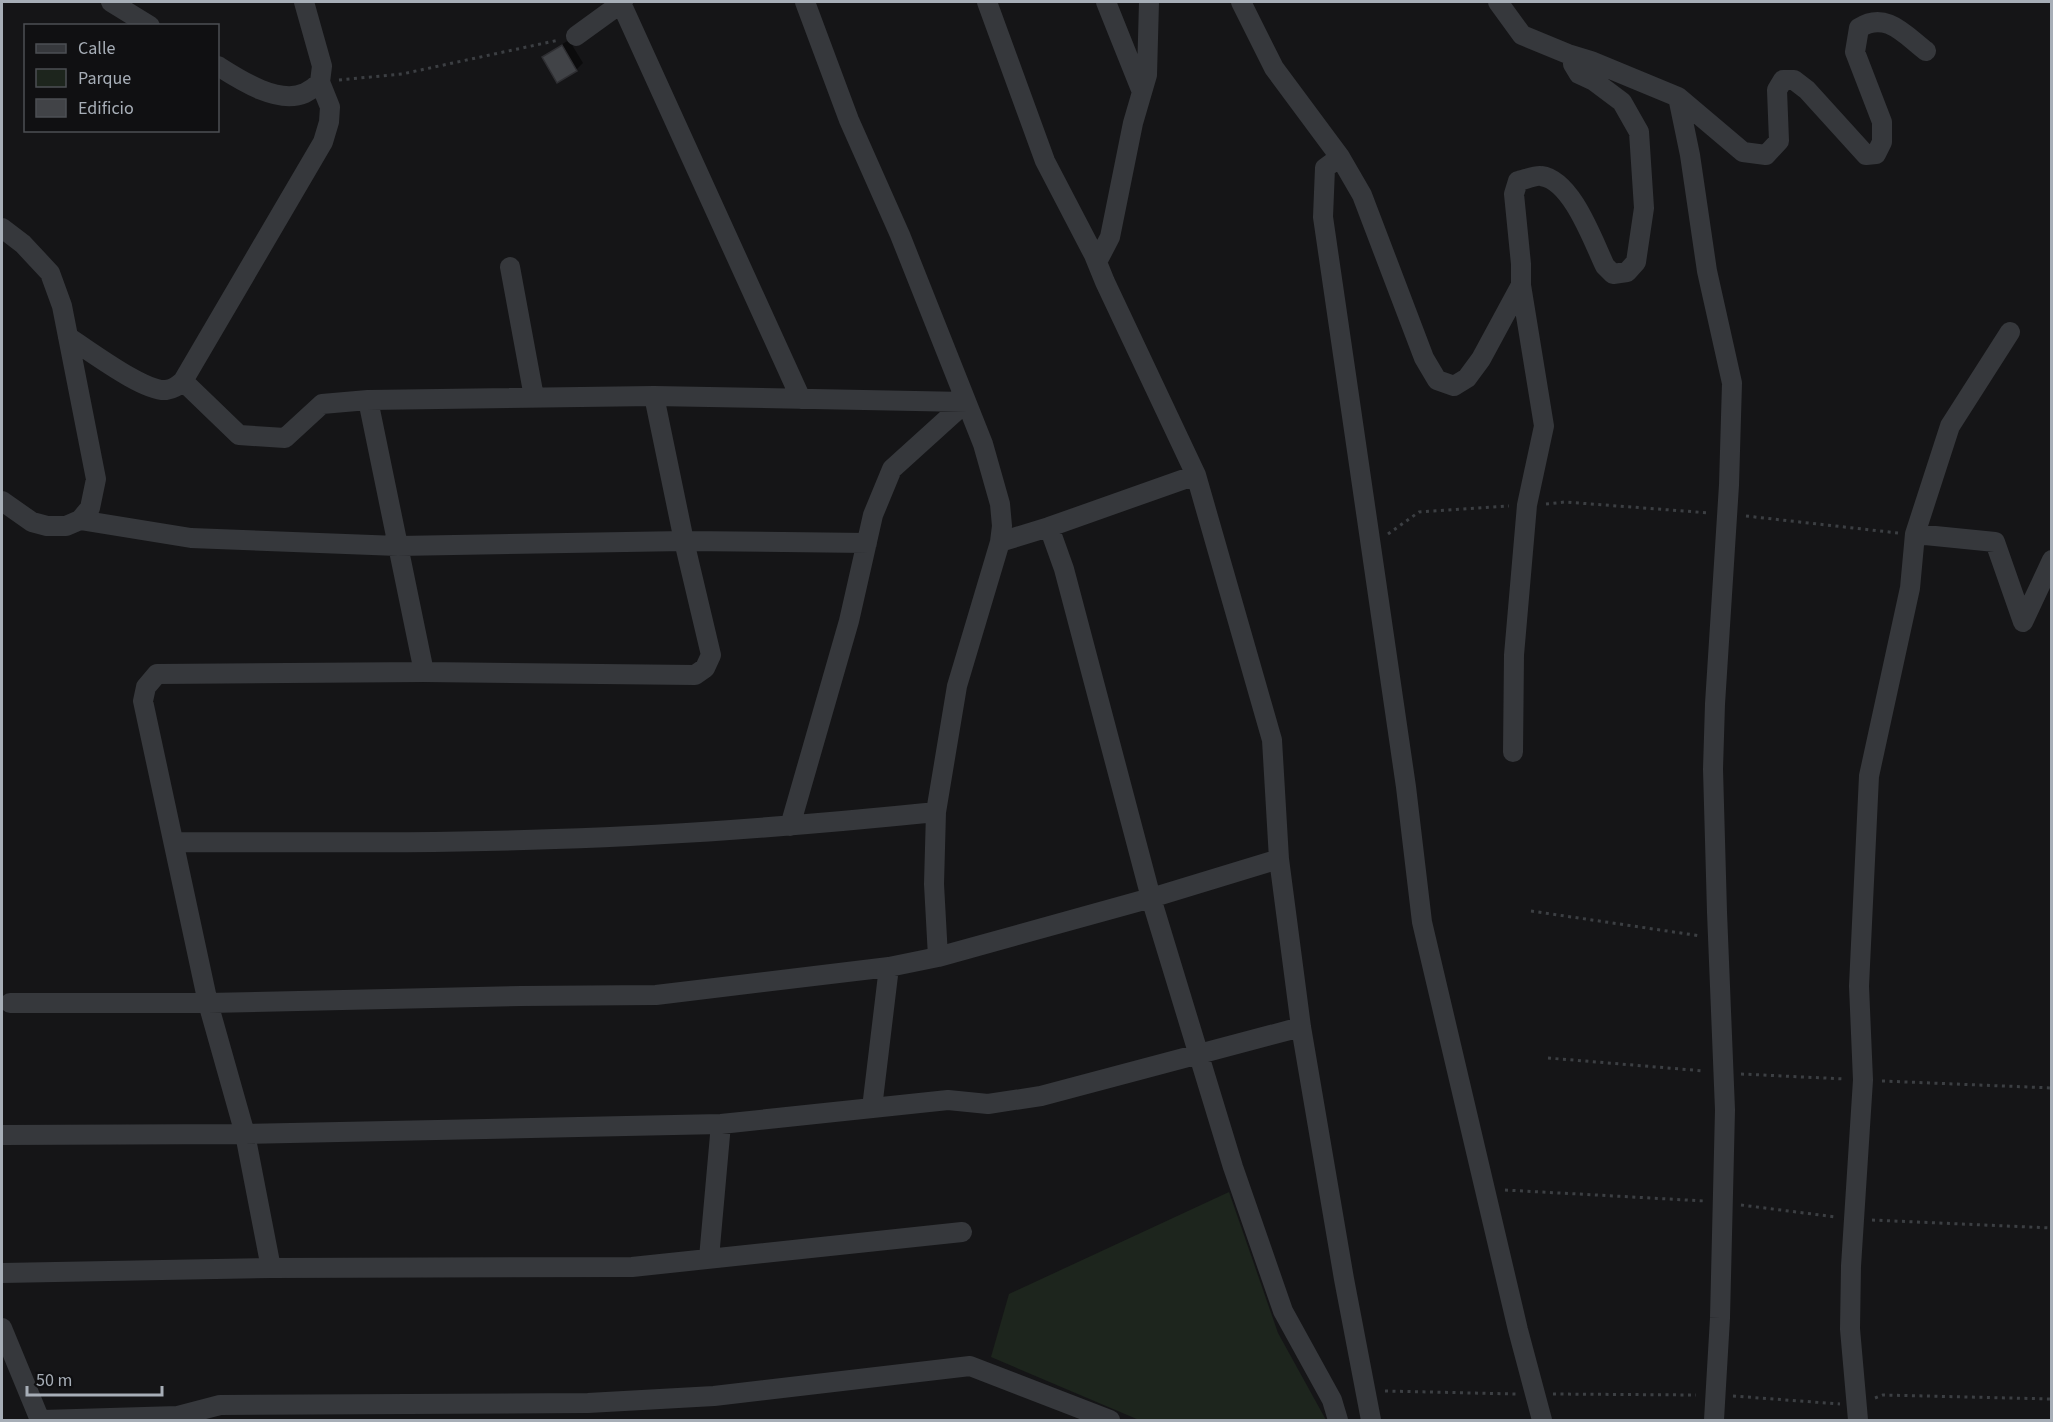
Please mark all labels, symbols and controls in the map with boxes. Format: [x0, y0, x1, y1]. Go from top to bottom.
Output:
legend [24, 24, 219, 132]
text: Calle [78, 36, 116, 61]
text: Parque [78, 66, 131, 91]
text: Edificio [78, 96, 134, 121]
scale bar [27, 1359, 162, 1397]
text: 50 m [36, 1368, 72, 1393]

